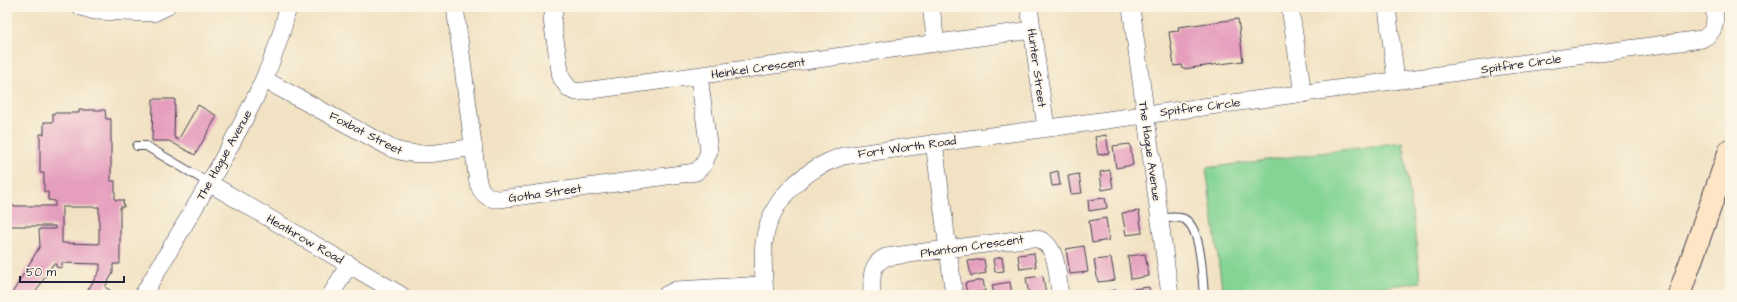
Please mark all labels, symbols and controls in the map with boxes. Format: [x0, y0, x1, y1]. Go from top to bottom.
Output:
street label: Hunter Street [1023, 28, 1050, 109]
street label: Spitfire Circle [1480, 50, 1563, 79]
street label: Heinkel Crescent [710, 53, 806, 84]
street label: Spitfire Circle [1159, 94, 1242, 121]
street label: The Hague Avenue [1133, 100, 1165, 203]
street label: The Hague Avenue [193, 107, 257, 204]
street label: Foxbat Street [326, 108, 406, 159]
street label: Fort Worth Road [857, 132, 957, 163]
street label: Gotha Street [507, 180, 583, 207]
street label: Heathrow Road [263, 211, 346, 268]
street label: Phantom Crescent [919, 231, 1025, 262]
scale bar [20, 258, 124, 284]
text: 50 m [26, 264, 57, 281]

